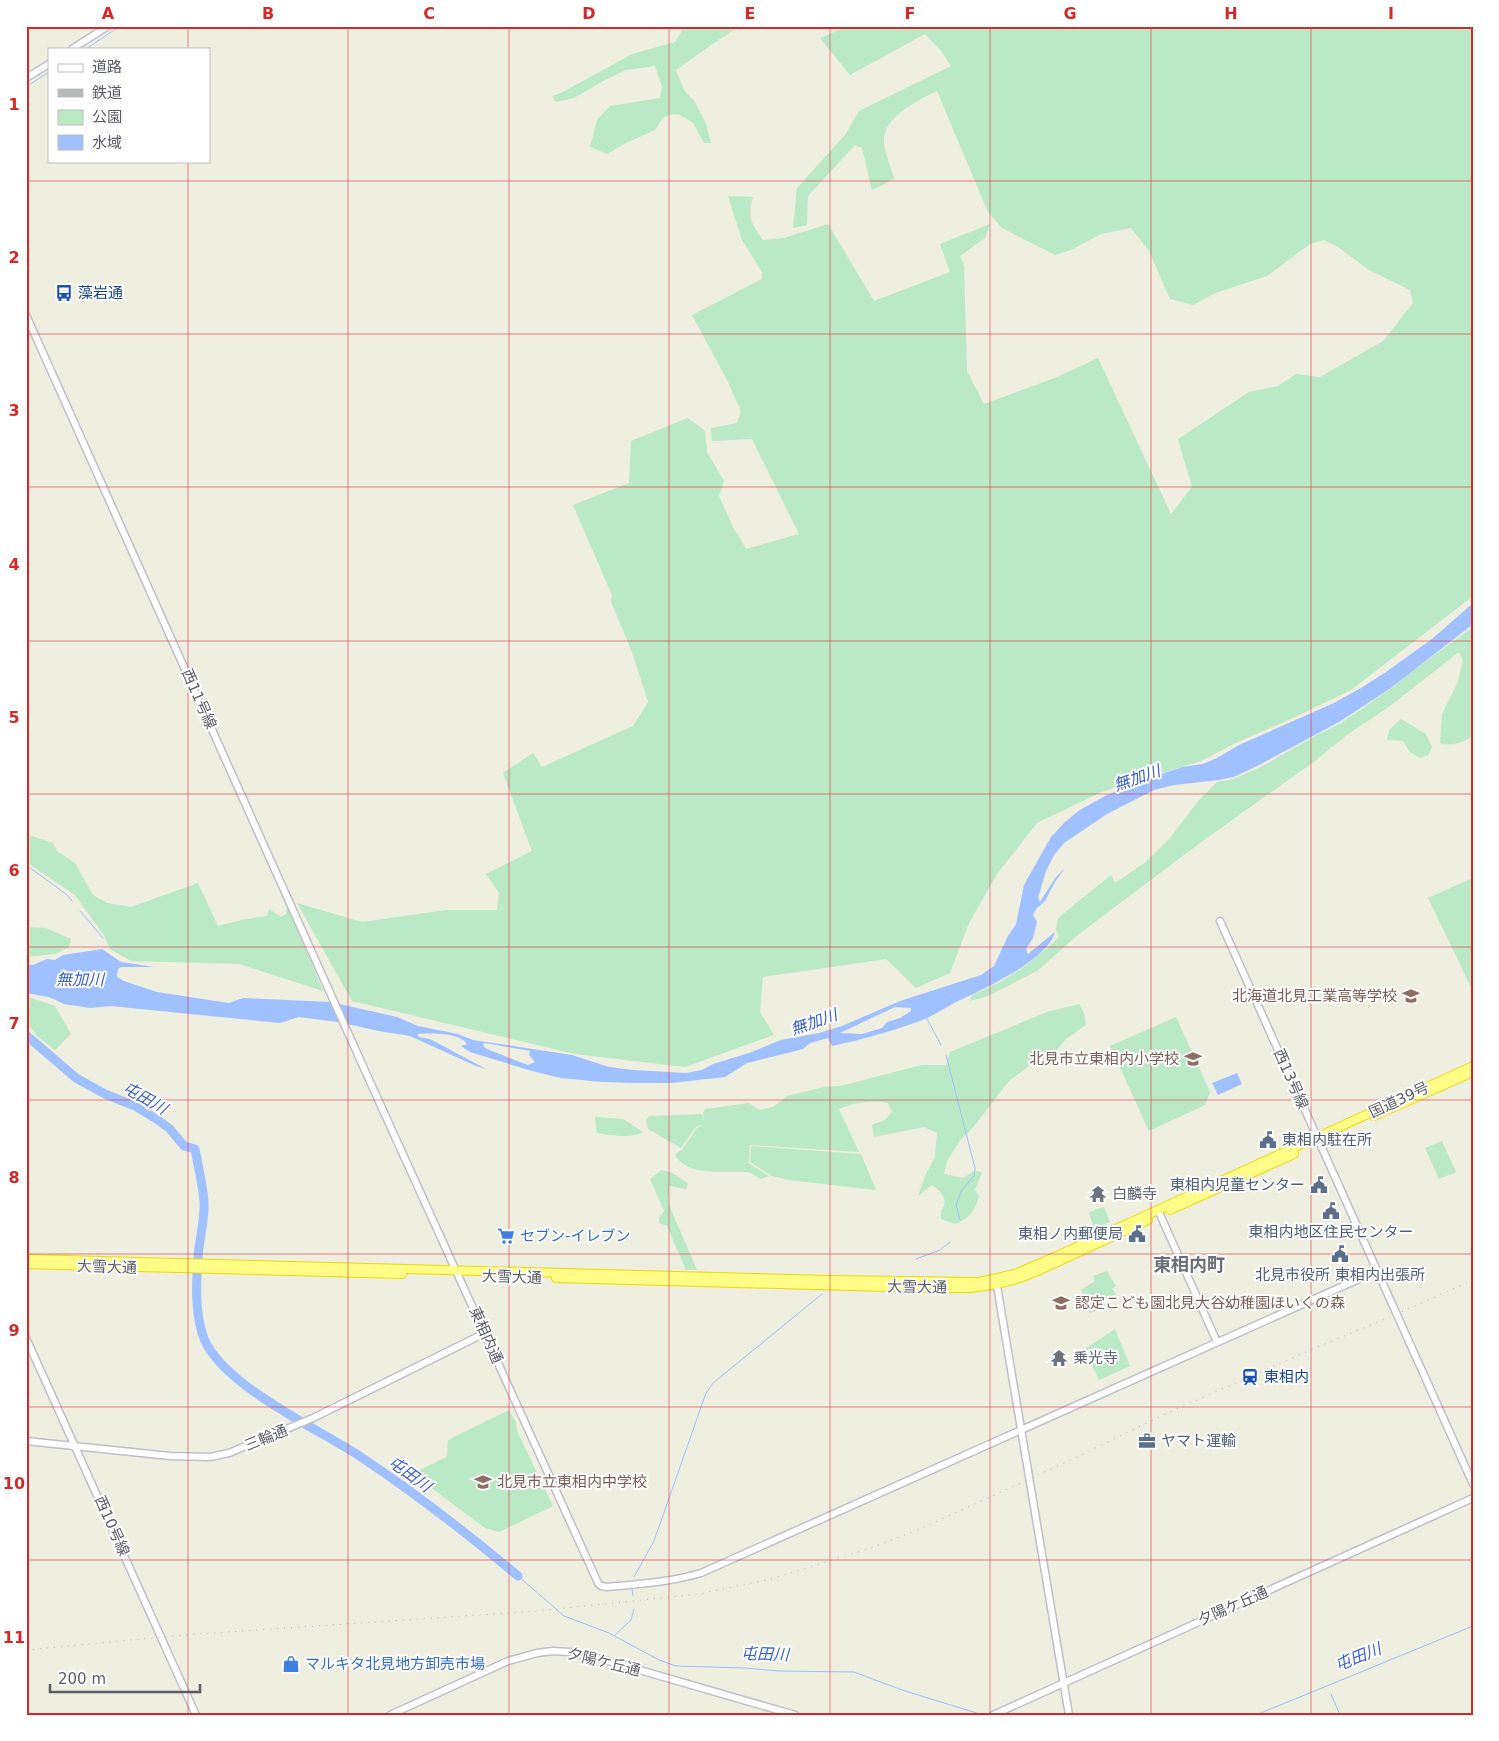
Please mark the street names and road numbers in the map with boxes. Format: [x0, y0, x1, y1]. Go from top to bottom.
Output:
street label: 西11号線 [178, 666, 220, 732]
street label: 西13号線 [1270, 1046, 1312, 1112]
street label: 国道39号 [1366, 1078, 1432, 1122]
street label: 大雪大通 [77, 1257, 137, 1277]
street label: 大雪大通 [482, 1267, 542, 1287]
street label: 大雪大通 [887, 1277, 947, 1297]
street label: 東相内通 [466, 1304, 506, 1366]
street label: 三輪通 [242, 1421, 290, 1455]
street label: 西10号線 [91, 1493, 133, 1559]
street label: 夕陽ケ丘通 [1195, 1583, 1271, 1629]
street label: 夕陽ケ丘通 [565, 1644, 643, 1680]

